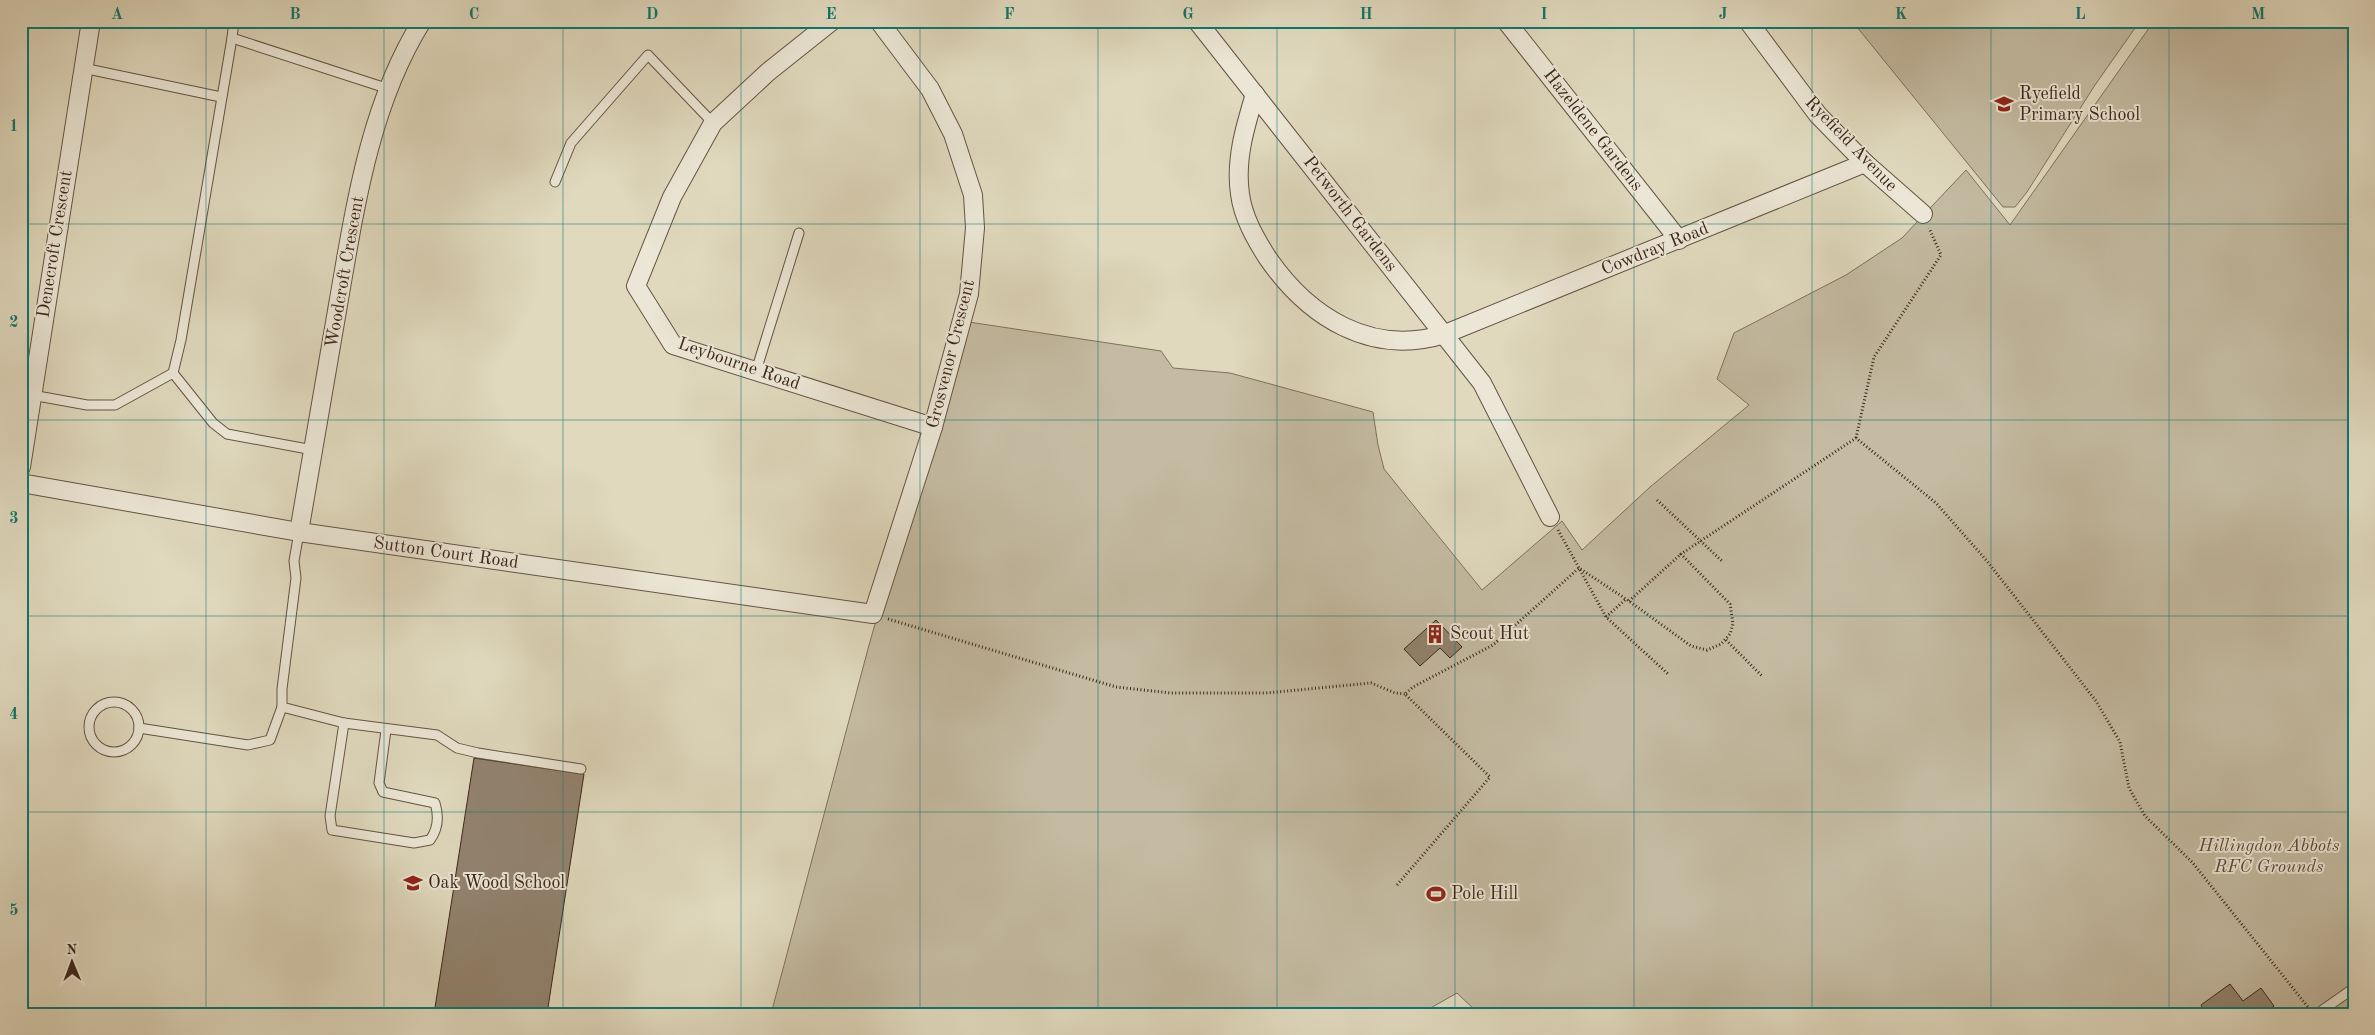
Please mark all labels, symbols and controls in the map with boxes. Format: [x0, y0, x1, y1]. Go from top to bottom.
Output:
text: A [111, 7, 123, 23]
text: B [289, 7, 301, 23]
text: C [469, 7, 479, 23]
text: D [646, 7, 658, 23]
text: E [825, 7, 837, 23]
text: F [1004, 7, 1015, 23]
text: G [1182, 7, 1194, 23]
text: H [1359, 7, 1373, 23]
text: I [1540, 7, 1548, 23]
text: J [1719, 7, 1728, 23]
text: K [1895, 7, 1907, 23]
text: L [2075, 7, 2086, 23]
text: M [2251, 7, 2265, 23]
street label: Hazeldene Gardens [1540, 66, 1646, 195]
place label: Ryefield Primary School [2019, 85, 2140, 124]
street label: Ryefield Avenue [1801, 93, 1901, 195]
school or university icon: Ryefield Primary School [1993, 93, 2015, 115]
text: 1 [9, 119, 19, 135]
street label: Petworth Gardens [1300, 153, 1401, 275]
street label: Denecroft Crescent [34, 169, 76, 319]
street label: Woodcroft Crescent [323, 195, 367, 349]
street label: Cowdray Road [1599, 219, 1711, 279]
street label: Grosvenor Crescent [924, 278, 978, 430]
text: 2 [9, 315, 19, 331]
street label: Leybourne Road [675, 335, 803, 393]
text: 3 [9, 511, 19, 527]
street label: Sutton Court Road [372, 534, 520, 572]
building icon: Scout Hut [1424, 623, 1446, 645]
place label: Scout Hut [1450, 625, 1529, 643]
text: 4 [9, 707, 19, 723]
park label: Hillingdon Abbots RFC Grounds [2197, 837, 2340, 876]
school or university icon: Oak Wood School [402, 872, 424, 894]
place label: Oak Wood School [428, 874, 565, 892]
sports icon: Pole Hill [1425, 883, 1447, 905]
place label: Pole Hill [1451, 885, 1518, 903]
text: 5 [9, 903, 19, 919]
north arrow [48, 938, 98, 988]
text: N [66, 943, 78, 957]

